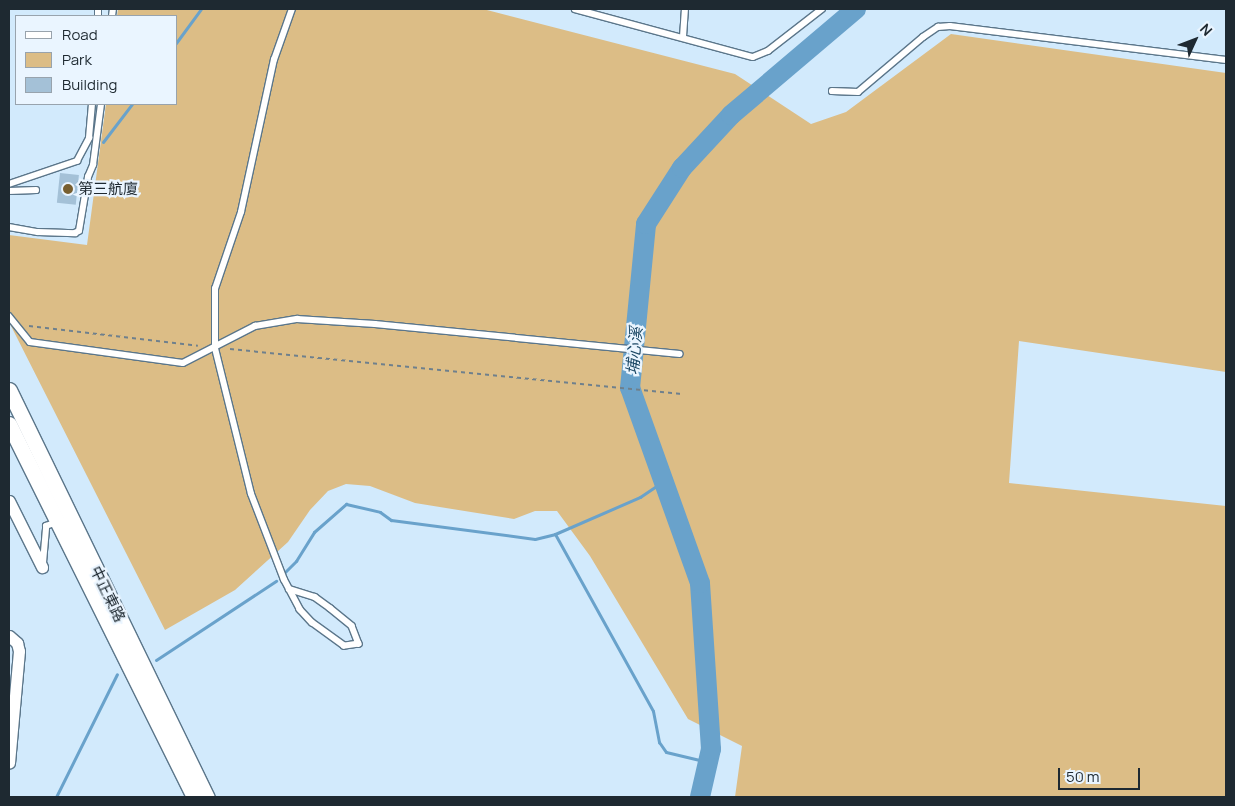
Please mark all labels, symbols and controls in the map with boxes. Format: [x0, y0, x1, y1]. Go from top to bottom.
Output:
legend [15, 15, 178, 105]
north arrow [1170, 15, 1220, 65]
text: N [1196, 19, 1217, 40]
text: Road [62, 24, 98, 45]
text: Park [62, 49, 92, 70]
text: Building [62, 74, 117, 95]
place label: 第三航廈 [78, 180, 138, 198]
marker: 第三航廈 [62, 183, 74, 195]
water label: 埔心溪 [622, 326, 646, 376]
street label: 中正東路 [87, 563, 129, 625]
scale bar [1060, 758, 1142, 790]
text: 50 m [1066, 766, 1100, 787]

